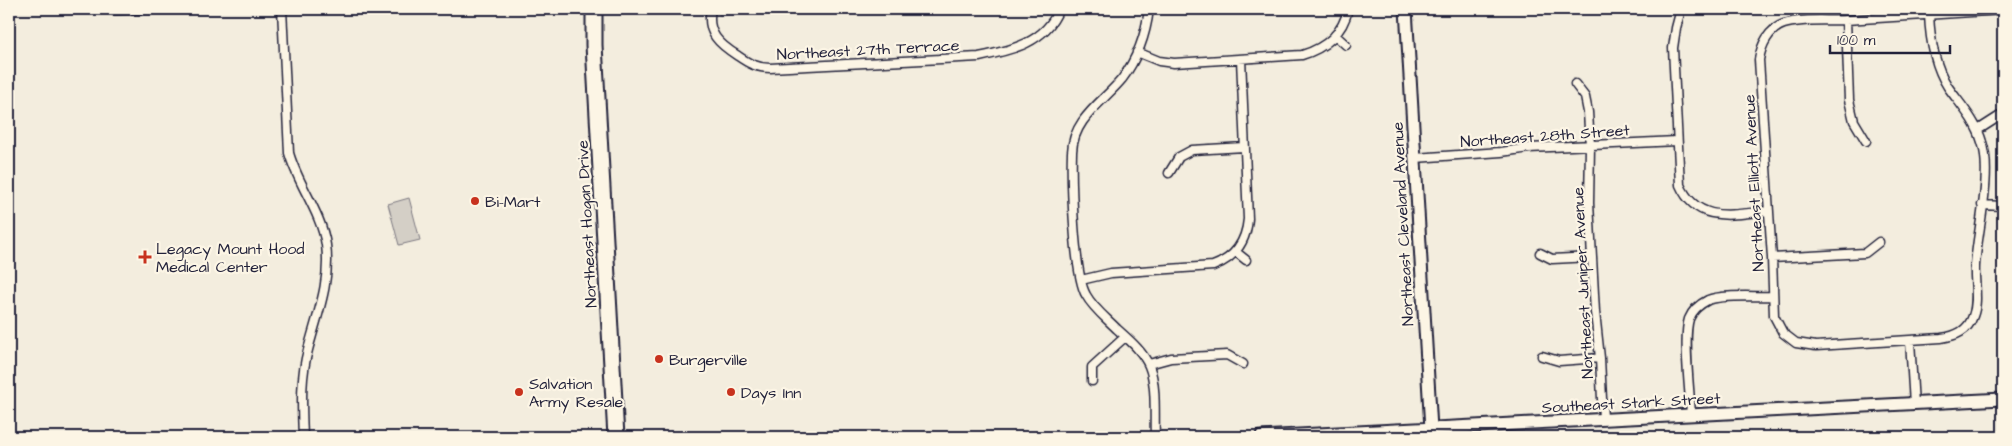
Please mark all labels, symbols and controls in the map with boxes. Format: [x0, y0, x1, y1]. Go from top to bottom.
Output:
scale bar [1830, 22, 1950, 54]
text: 100 m [1837, 30, 1876, 51]
street label: Northeast 27th Terrace [776, 34, 960, 66]
street label: Northeast Elliott Avenue [1738, 94, 1770, 272]
street label: Northeast 28th Street [1460, 119, 1631, 153]
street label: Northeast Cleveland Avenue [1387, 121, 1419, 327]
street label: Northeast Hogan Drive [572, 139, 603, 308]
street label: Northeast Juniper Avenue [1567, 186, 1599, 379]
place label: Bi-Mart [485, 191, 541, 213]
marker: Bi-Mart [469, 195, 481, 207]
place label: Legacy Mount Hood Medical Center [156, 238, 305, 278]
marker: Legacy Mount Hood Medical Center [138, 250, 152, 264]
place label: Burgerville [669, 349, 748, 372]
marker: Burgerville [653, 353, 665, 365]
place label: Salvation Army Resale [529, 373, 623, 414]
place label: Days Inn [741, 382, 801, 405]
marker: Salvation Army Resale [513, 386, 525, 398]
marker: Days Inn [725, 386, 737, 398]
street label: Southeast Stark Street [1541, 387, 1721, 419]

